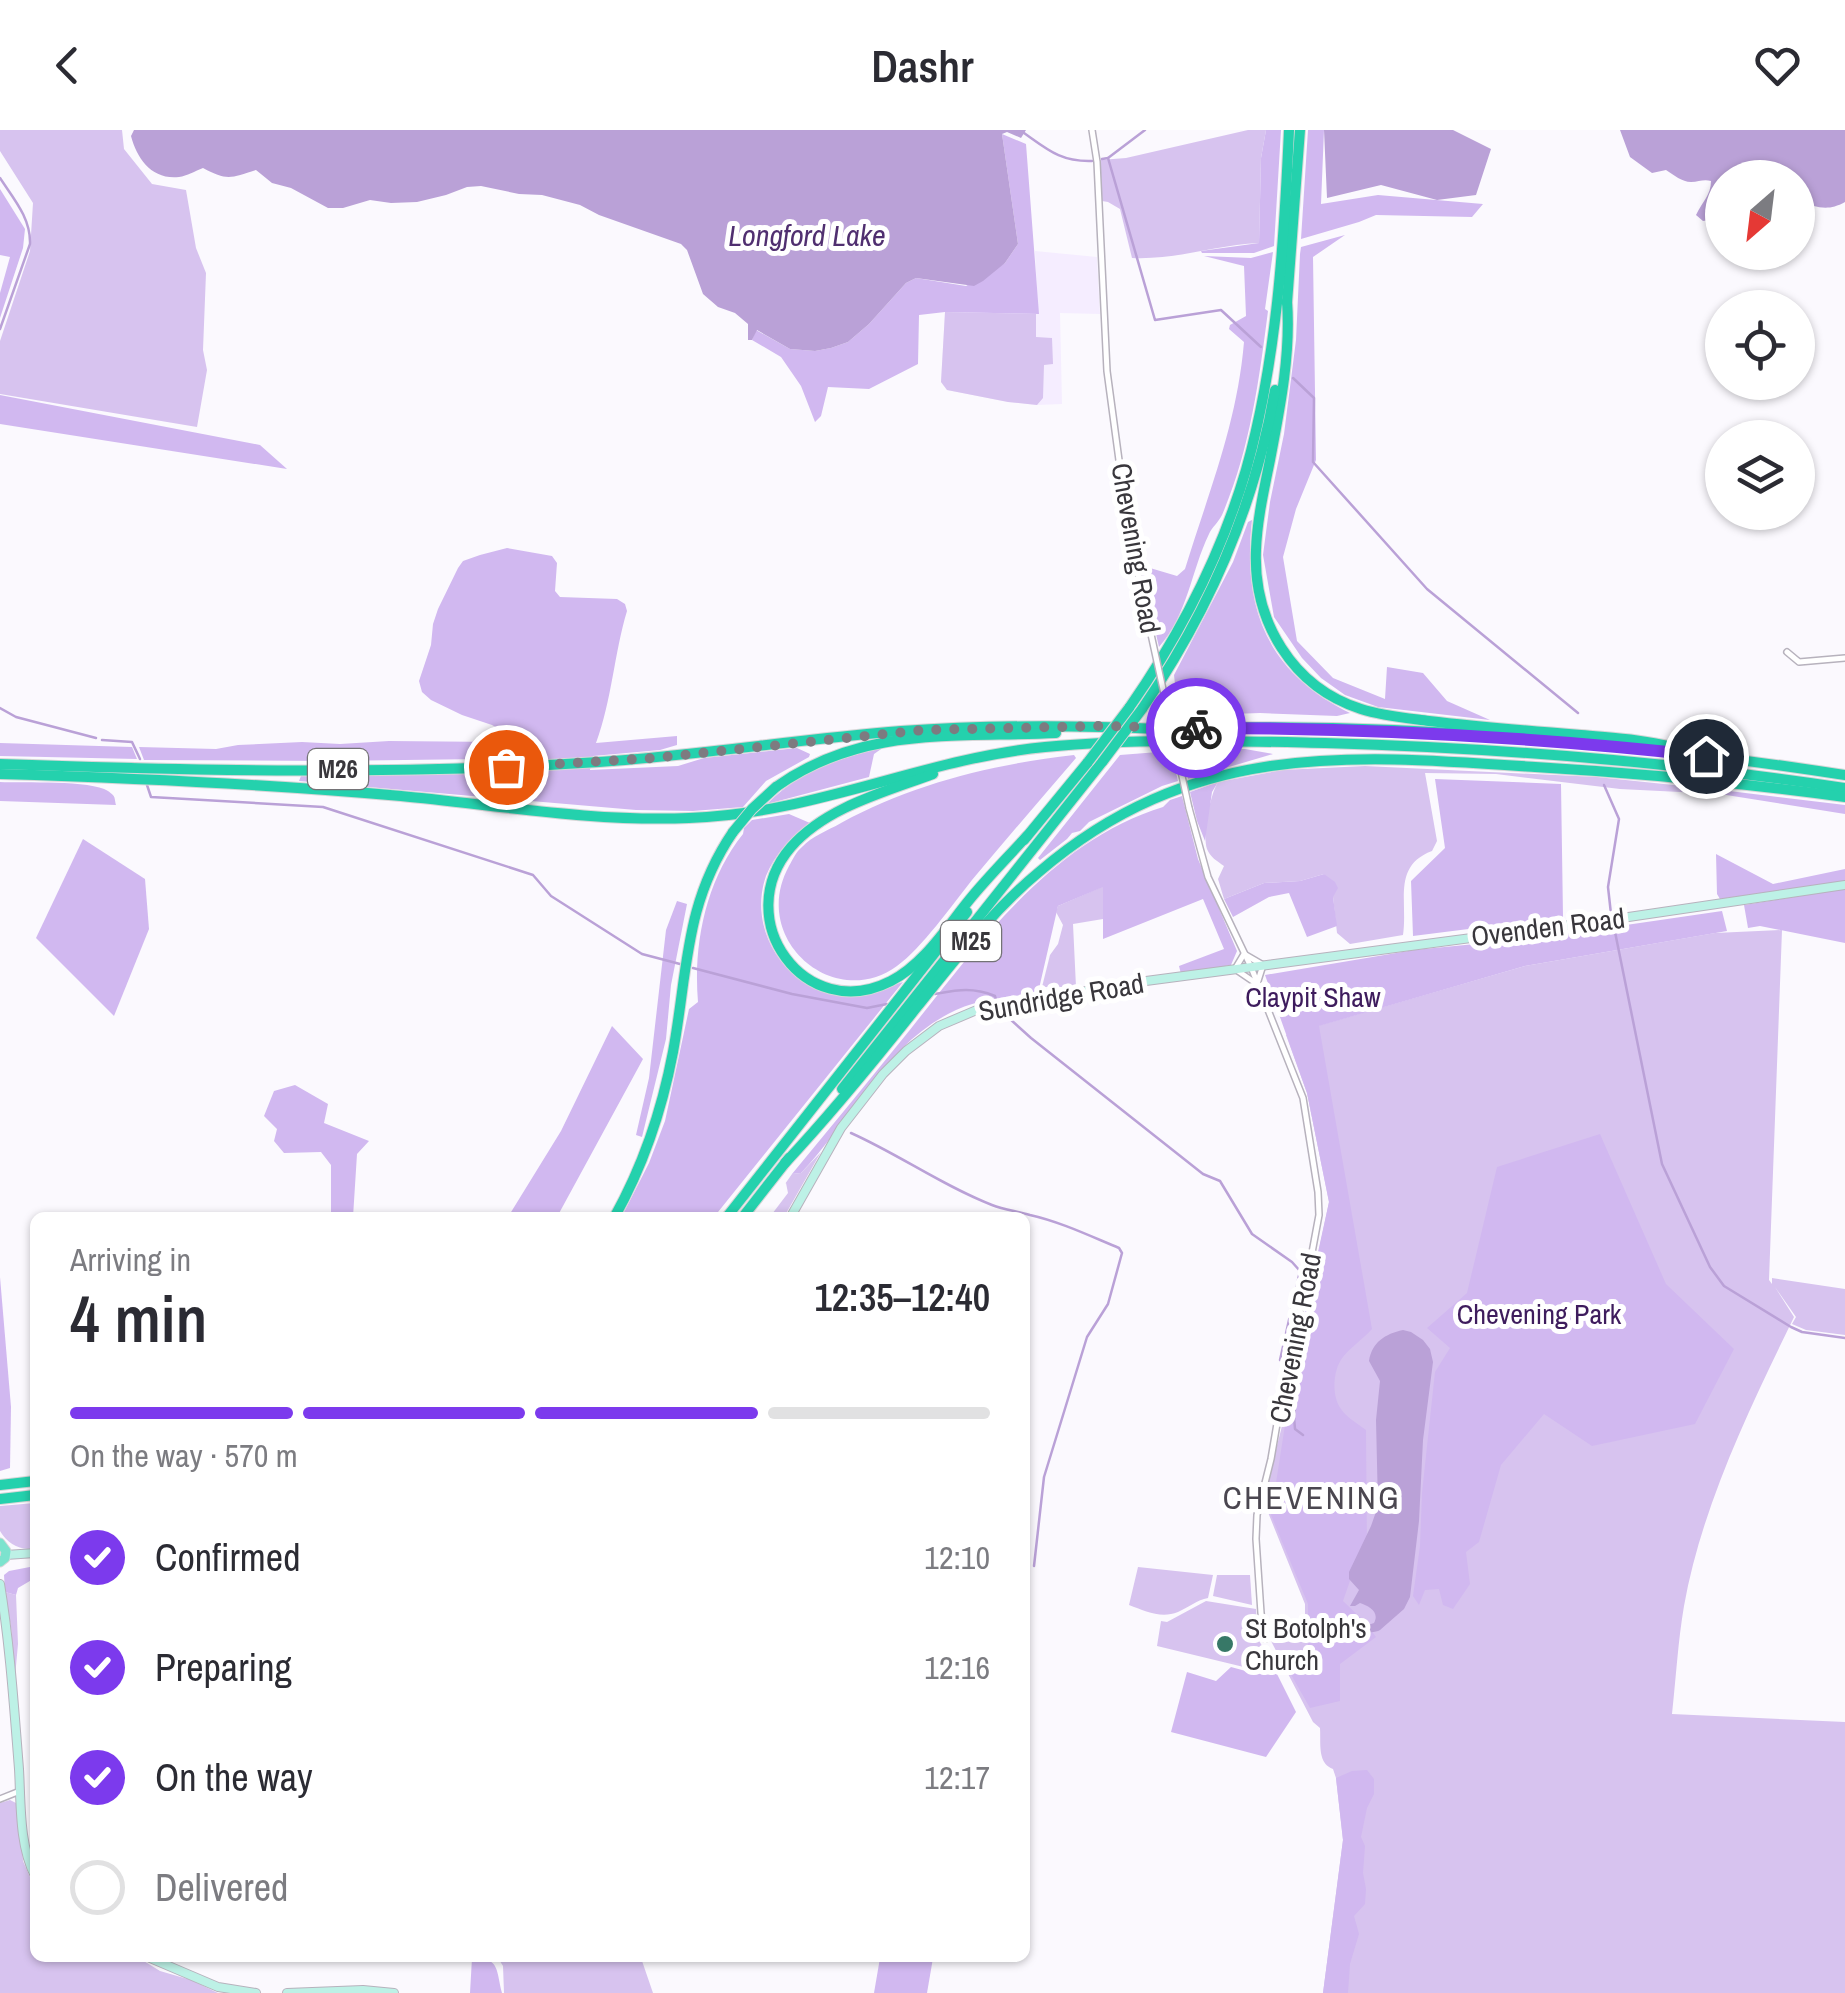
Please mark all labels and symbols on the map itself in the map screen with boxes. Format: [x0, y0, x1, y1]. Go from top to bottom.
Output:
north arrow [1705, 160, 1815, 270]
water label: Longford Lake [728, 215, 886, 255]
street label: Chevening Road [1102, 460, 1170, 636]
courier [1146, 678, 1246, 778]
pin [1664, 714, 1749, 799]
pin [464, 725, 549, 810]
road number: M26 [308, 749, 368, 789]
street label: Ovenden Road [1469, 899, 1627, 955]
road number: M25 [941, 921, 1001, 961]
street label: Sundridge Road [975, 964, 1147, 1030]
park label: Claypit Shaw [1245, 978, 1381, 1016]
street label: Chevening Road [1260, 1250, 1330, 1426]
park label: Chevening Park [1457, 1295, 1622, 1333]
district label: CHEVENING [1223, 1476, 1401, 1519]
place label: St Botolph's Church [1245, 1609, 1367, 1679]
marker: St Botolph's Church [1214, 1633, 1236, 1655]

